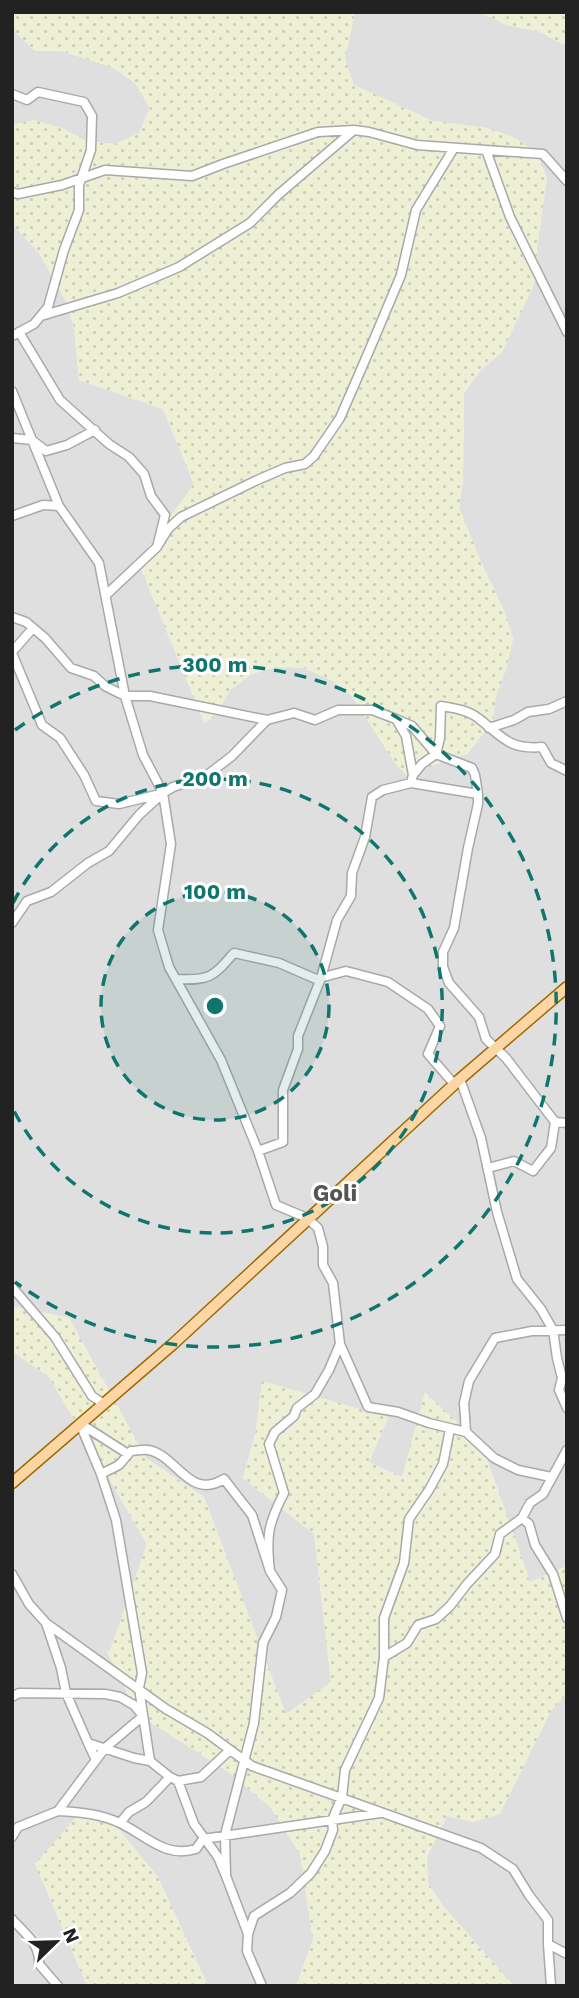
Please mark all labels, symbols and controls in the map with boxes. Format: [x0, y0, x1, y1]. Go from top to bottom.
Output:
text: 300 m [182, 652, 248, 677]
text: 200 m [182, 766, 248, 791]
text: 100 m [184, 879, 246, 904]
centre of rings [203, 994, 227, 1018]
district label: Goli [313, 1180, 357, 1207]
north arrow [21, 1907, 91, 1977]
text: N [58, 1925, 85, 1947]

